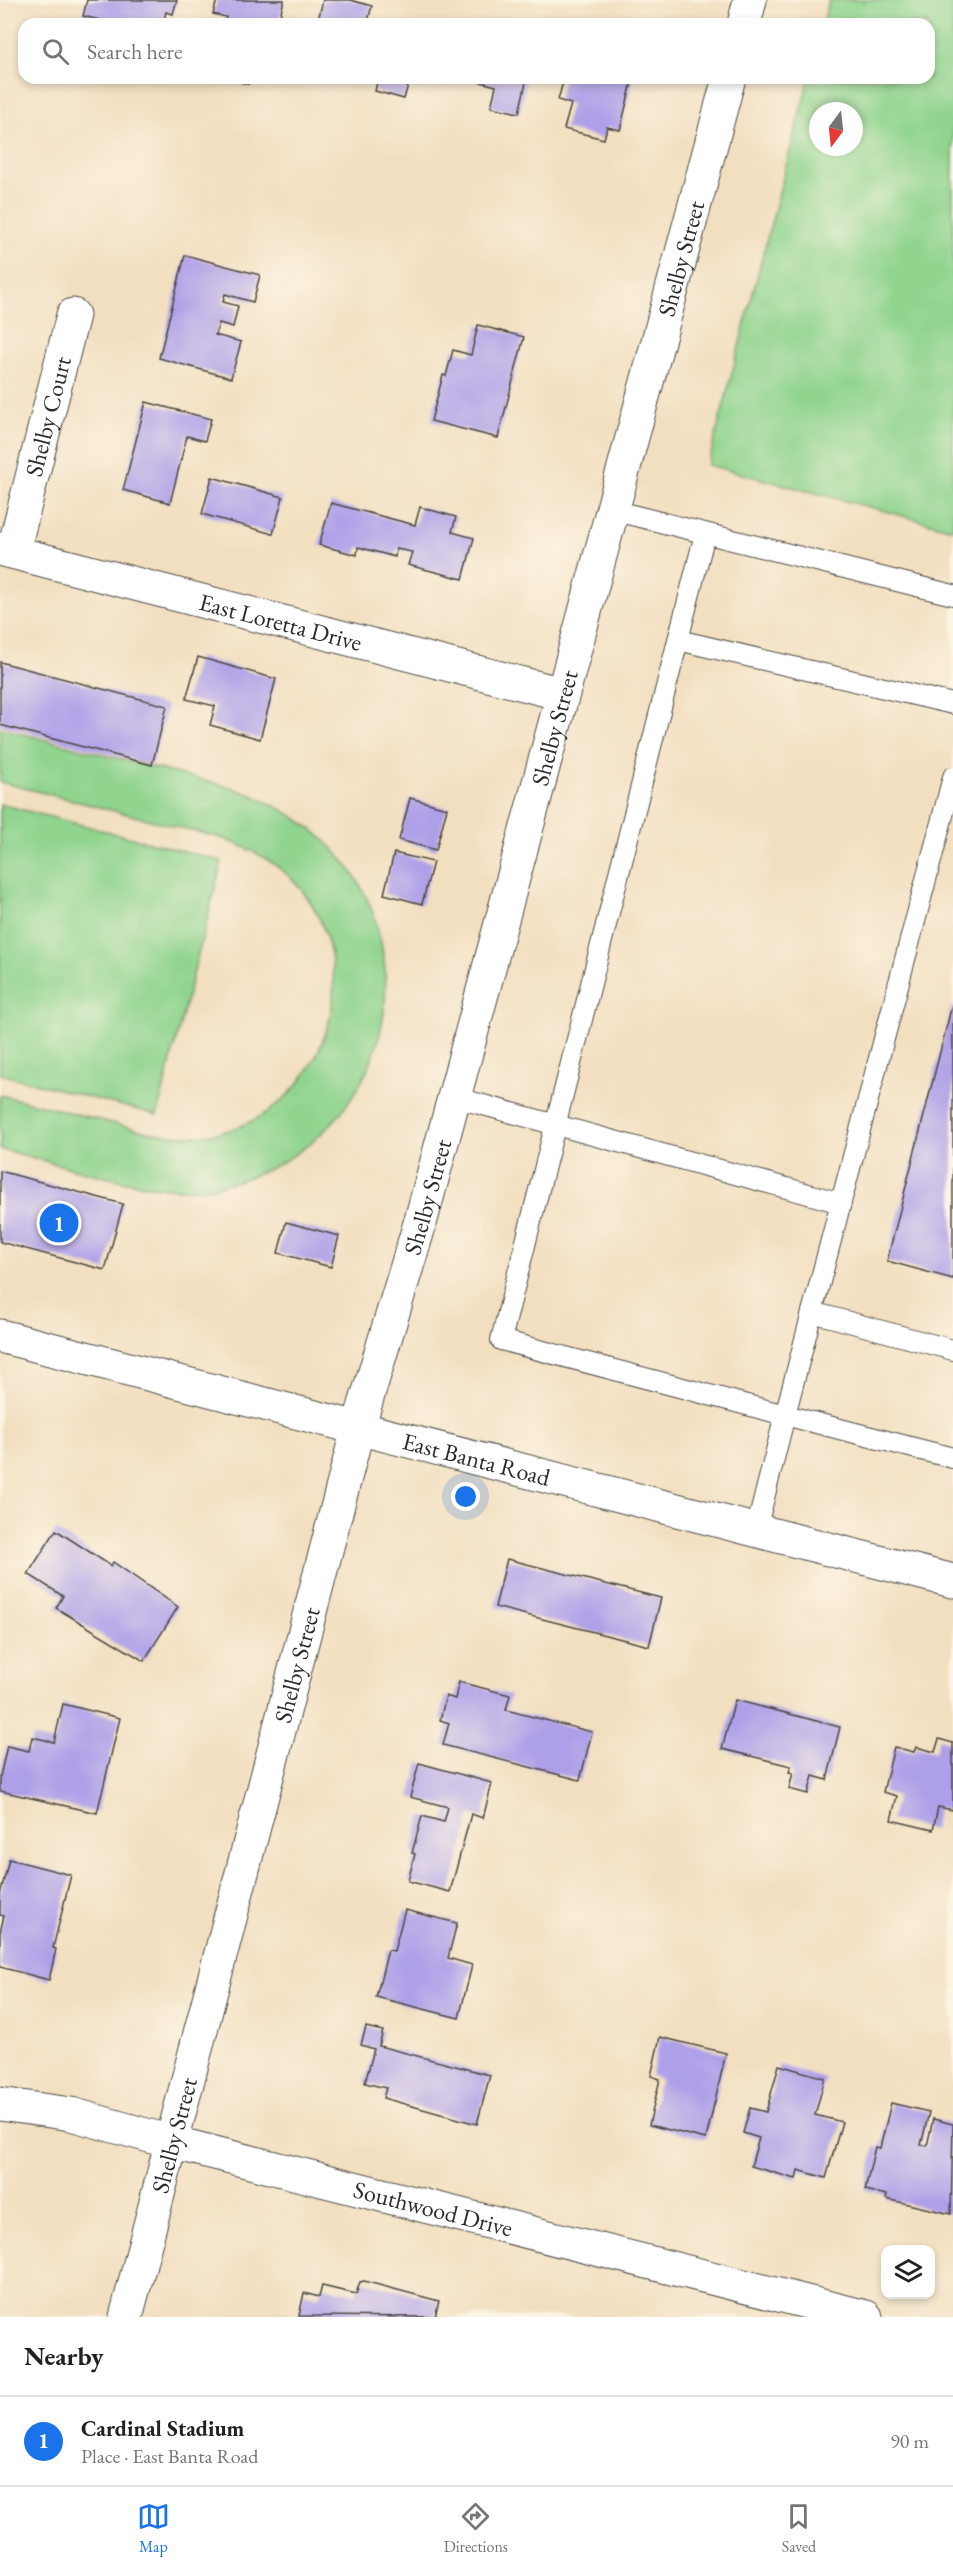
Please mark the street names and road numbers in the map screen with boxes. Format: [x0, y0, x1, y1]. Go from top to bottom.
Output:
street label: Shelby Street [650, 197, 711, 320]
street label: Shelby Court [17, 352, 78, 480]
street label: East Loretta Drive [196, 586, 365, 657]
street label: Shelby Street [523, 666, 584, 789]
street label: Shelby Street [396, 1135, 458, 1258]
street label: East Banta Road [399, 1425, 554, 1493]
street label: Shelby Street [266, 1603, 326, 1726]
street label: Shelby Street [144, 2073, 204, 2196]
street label: Southwood Drive [350, 2173, 516, 2243]

